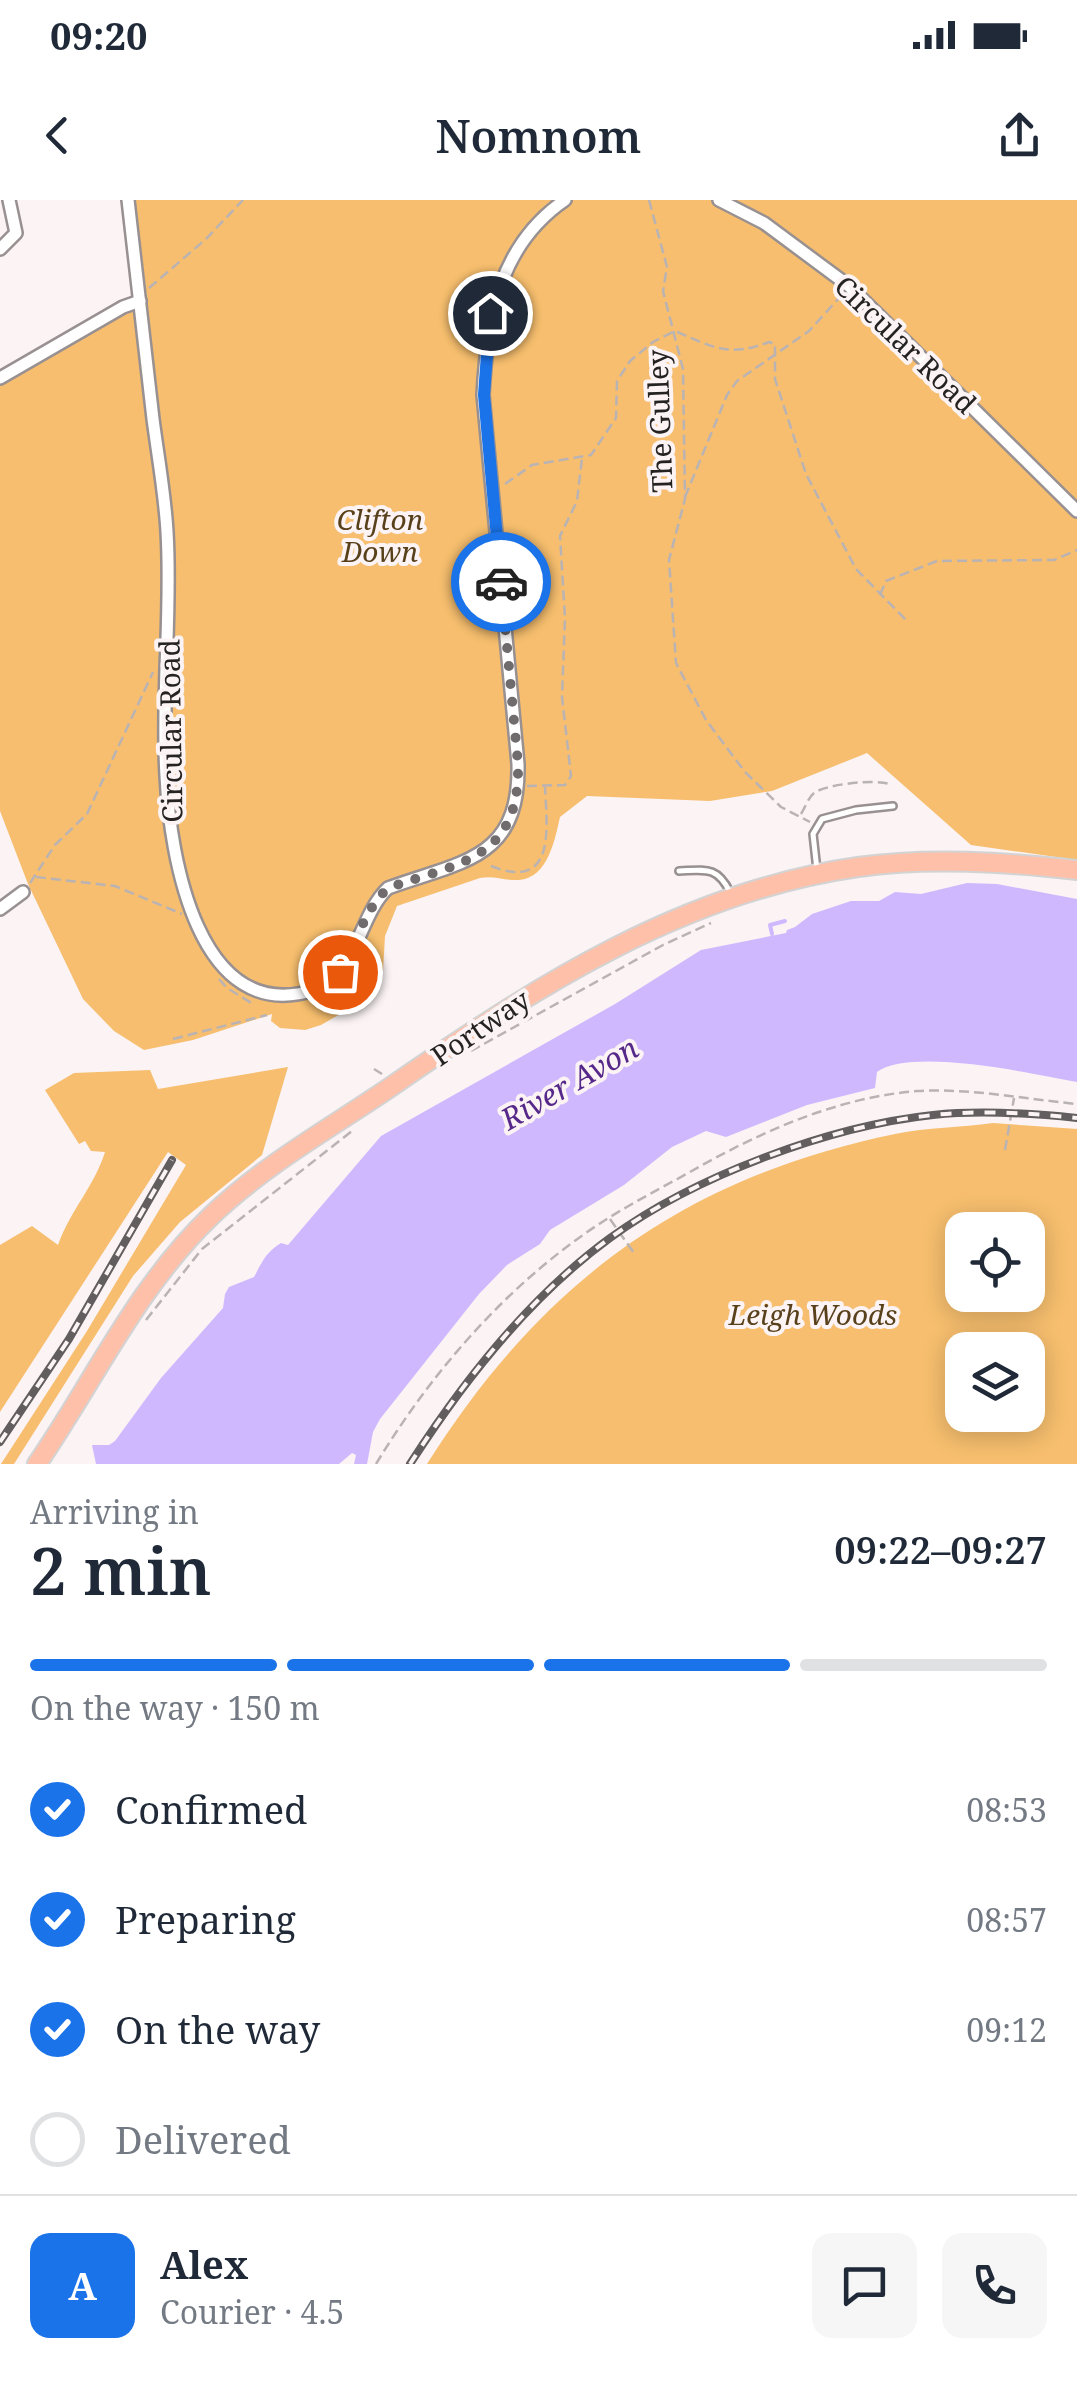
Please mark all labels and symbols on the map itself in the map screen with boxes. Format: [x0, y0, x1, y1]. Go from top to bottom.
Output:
street label: Circular Road [827, 267, 985, 421]
pin [448, 271, 533, 356]
street label: The Gulley [638, 349, 680, 493]
park label: Clifton Down [337, 500, 424, 570]
courier [451, 532, 551, 632]
street label: Circular Road [149, 639, 191, 823]
pin [298, 930, 383, 1015]
street label: Portway [423, 980, 537, 1074]
water label: River Avon [492, 1027, 645, 1139]
park label: Leigh Woods [728, 1295, 897, 1333]

